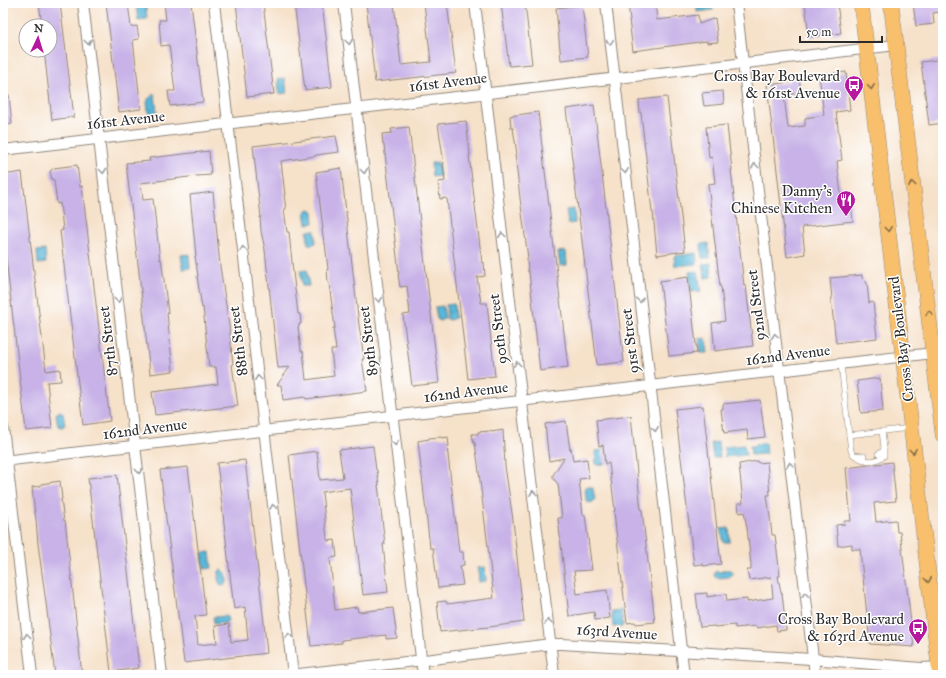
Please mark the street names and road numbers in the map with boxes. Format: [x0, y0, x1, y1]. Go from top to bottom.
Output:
street label: 161st Avenue [408, 68, 488, 96]
street label: 161st Avenue [86, 107, 166, 133]
street label: 92nd Street [743, 268, 769, 342]
street label: Cross Bay Boulevard [884, 275, 918, 403]
street label: 90th Street [485, 292, 511, 365]
street label: 87th Street [95, 304, 121, 377]
street label: 88th Street [225, 304, 251, 377]
street label: 89th Street [355, 304, 381, 377]
street label: 91st Street [617, 307, 643, 374]
street label: 162nd Avenue [745, 341, 831, 369]
street label: 162nd Avenue [423, 378, 509, 406]
street label: 162nd Avenue [102, 415, 188, 443]
street label: 163rd Avenue [576, 620, 658, 644]

